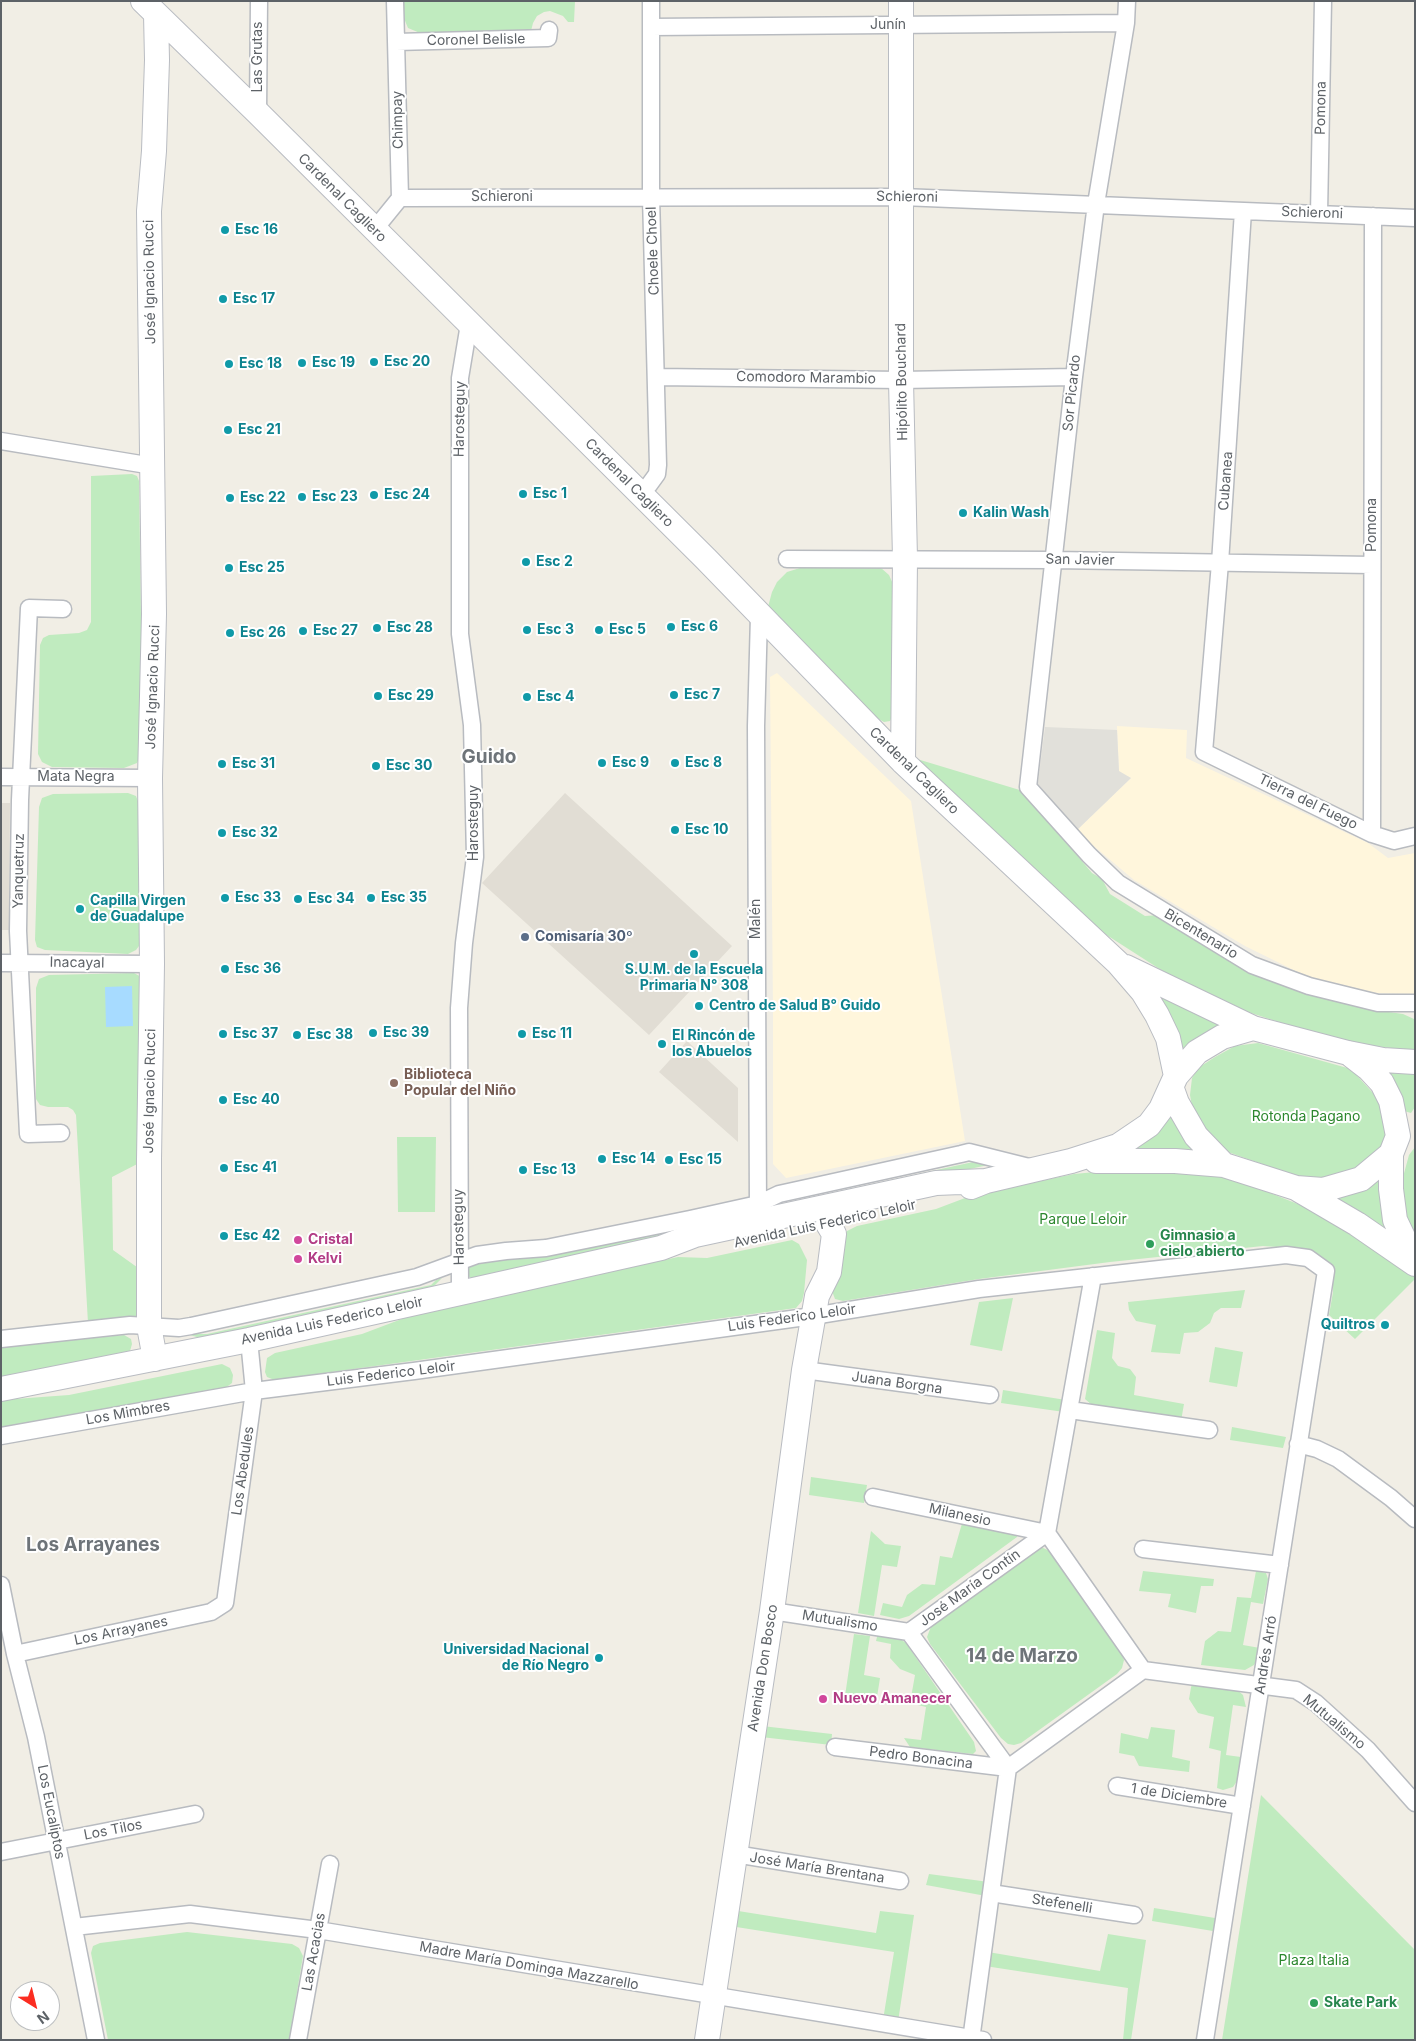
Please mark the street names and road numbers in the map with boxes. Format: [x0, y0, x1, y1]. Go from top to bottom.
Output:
street label: Junín [870, 17, 906, 33]
street label: Las Grutas [250, 22, 266, 92]
street label: Coronel Belisle [426, 31, 526, 49]
street label: Pomona [1312, 81, 1330, 135]
street label: Chimpay [389, 91, 407, 149]
street label: Cardenal Cagliero [294, 150, 390, 246]
street label: Schieroni [876, 188, 938, 206]
street label: Schieroni [471, 189, 533, 205]
street label: Schieroni [1281, 204, 1343, 222]
street label: Choele Choel [643, 206, 663, 296]
street label: José Ignacio Rucci [141, 219, 159, 345]
street label: Hipólito Bouchard [893, 323, 911, 441]
street label: Sor Picardo [1060, 354, 1084, 432]
street label: Comodoro Marambio [736, 368, 876, 388]
street label: Harosteguy [451, 381, 469, 457]
street label: Cardenal Cagliero [581, 435, 677, 531]
street label: Cubanea [1216, 451, 1236, 511]
street label: Pomona [1364, 498, 1380, 552]
street label: San Javier [1045, 551, 1115, 569]
street label: José Ignacio Rucci [142, 624, 164, 750]
street label: Cardenal Cagliero [866, 724, 962, 818]
street label: Mata Negra [37, 769, 115, 785]
street label: Tierra del Fuego [1256, 771, 1360, 833]
street label: Harosteguy [466, 785, 482, 861]
street label: Yanquetruz [10, 833, 28, 909]
street label: Malén [748, 899, 764, 939]
street label: Bicentenario [1161, 905, 1241, 963]
street label: Inacayal [49, 954, 105, 972]
street label: José Ignacio Rucci [141, 1028, 159, 1154]
street label: Harosteguy [450, 1189, 468, 1265]
street label: Avenida Luis Federico Leloir [732, 1196, 918, 1252]
street label: Avenida Luis Federico Leloir [239, 1293, 425, 1349]
street label: Luis Federico Leloir [727, 1301, 857, 1335]
street label: Luis Federico Leloir [326, 1358, 456, 1390]
street label: Juana Borgna [851, 1368, 943, 1398]
street label: Los Mimbres [85, 1397, 171, 1429]
street label: Los Abedules [228, 1425, 258, 1517]
street label: Milanesio [927, 1500, 993, 1530]
street label: José María Contín [916, 1546, 1024, 1630]
street label: Avenida Don Bosco [745, 1603, 781, 1733]
street label: Mutualismo [801, 1607, 879, 1635]
street label: Los Arrayanes [73, 1613, 169, 1649]
street label: Andrés Arró [1251, 1614, 1281, 1696]
street label: Mutualismo [1299, 1691, 1369, 1753]
street label: Pedro Bonacina [868, 1743, 974, 1773]
street label: Los Eucaliptos [34, 1763, 68, 1861]
street label: 1 de Diciembre [1130, 1780, 1228, 1812]
street label: Los Tilos [82, 1816, 144, 1844]
street label: José María Brentana [748, 1849, 886, 1887]
street label: Stefenelli [1030, 1891, 1094, 1917]
street label: Las Acacias [299, 1911, 329, 1993]
street label: Madre María Dominga Mazzarello [418, 1938, 640, 1994]

